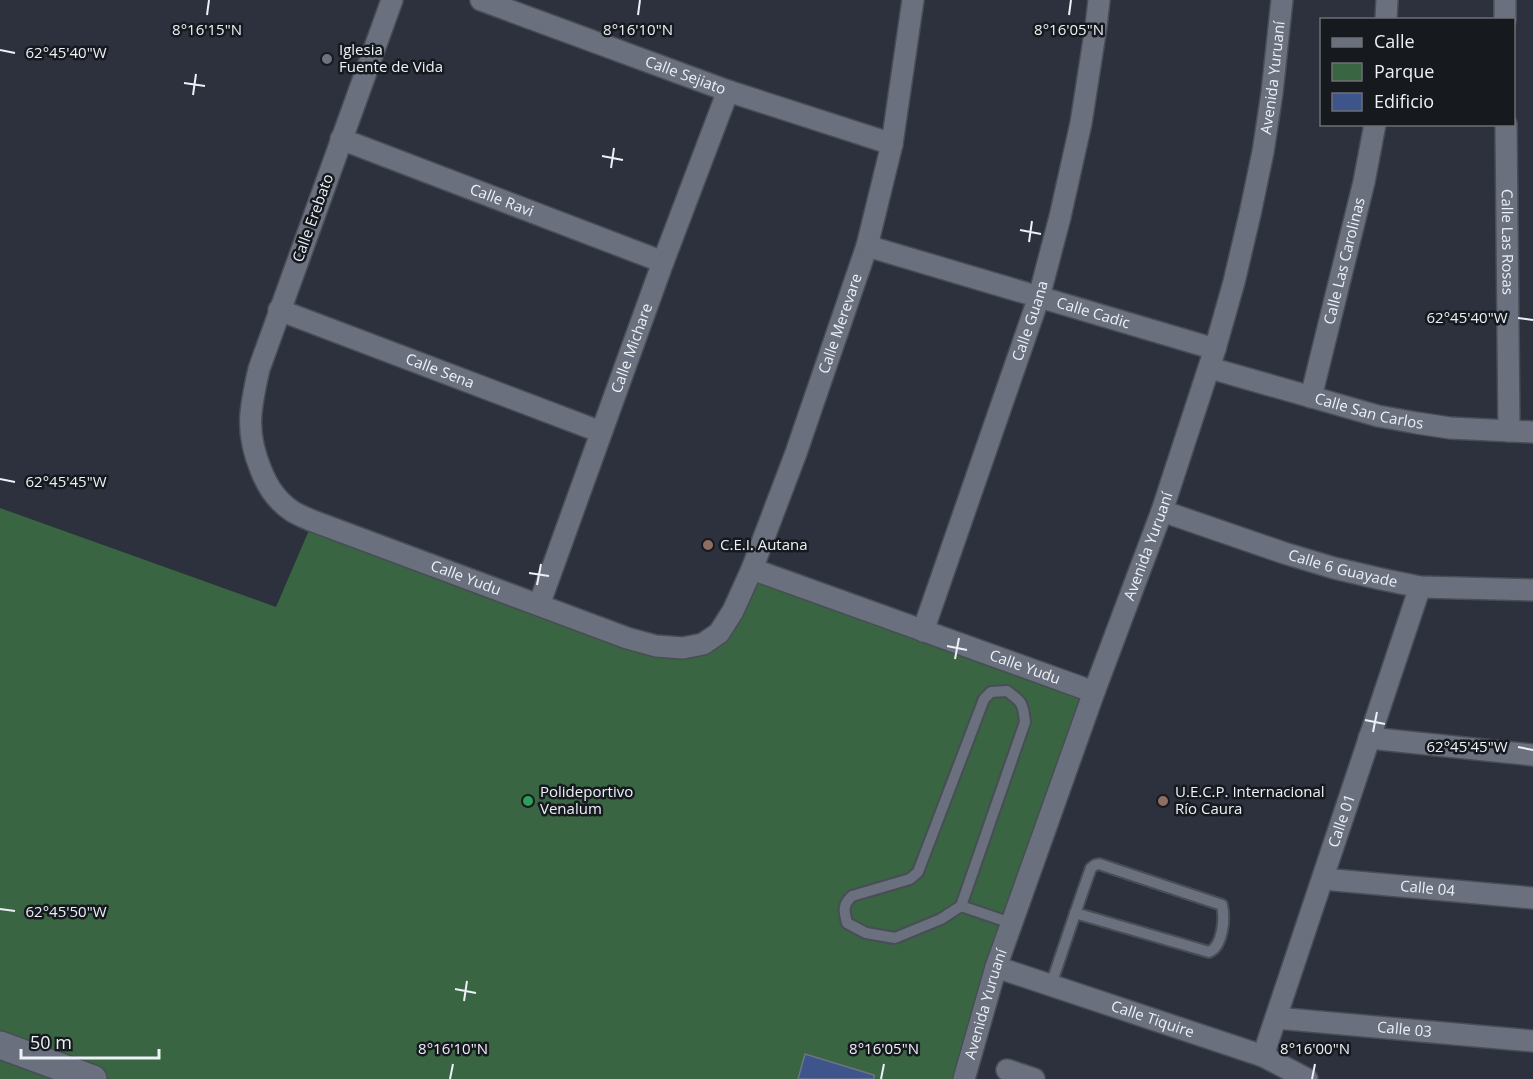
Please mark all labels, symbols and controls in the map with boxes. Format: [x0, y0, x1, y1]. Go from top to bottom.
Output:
legend [1320, 18, 1515, 126]
text: 8°16'15"N [172, 19, 242, 39]
text: 8°16'10"N [603, 19, 673, 39]
text: 8°16'05"N [1034, 19, 1104, 39]
street label: Avenida Yuruaní [1255, 19, 1289, 136]
text: Calle [1374, 29, 1415, 53]
place label: Iglesia Fuente de Vida [339, 39, 443, 76]
text: 62°45'40"W [26, 42, 107, 62]
street label: Calle Sejiato [643, 50, 729, 98]
marker: Iglesia Fuente de Vida [320, 52, 334, 66]
text: Parque [1374, 59, 1434, 83]
text: Edificio [1374, 89, 1434, 113]
street label: Calle Erebato [287, 171, 337, 265]
street label: Calle Ravi [467, 178, 537, 221]
street label: Calle Las Rosas [1498, 189, 1519, 295]
street label: Calle Las Carolinas [1318, 195, 1369, 326]
street label: Calle Merevare [813, 271, 866, 376]
street label: Calle Guana [1006, 278, 1052, 364]
street label: Calle Cadic [1054, 292, 1133, 332]
street label: Calle Michare [605, 300, 656, 396]
text: 62°45'40"W [1427, 307, 1508, 327]
street label: Calle Sena [403, 348, 477, 392]
street label: Calle San Carlos [1313, 387, 1425, 433]
text: 62°45'45"W [26, 471, 107, 491]
street label: Avenida Yuruaní [1118, 488, 1177, 603]
place label: C.E.I. Autana [720, 534, 808, 554]
marker: C.E.I. Autana [701, 538, 715, 552]
street label: Calle 6 Guayade [1286, 544, 1399, 591]
street label: Calle Yudu [428, 555, 504, 599]
street label: Calle Yudu [987, 644, 1063, 688]
text: 62°45'45"W [1427, 736, 1508, 756]
place label: Polideportivo Venalum [540, 781, 633, 818]
place label: U.E.C.P. Internacional Río Caura [1175, 781, 1325, 818]
street label: Calle 01 [1323, 791, 1359, 850]
marker: Polideportivo Venalum [521, 794, 535, 808]
marker: U.E.C.P. Internacional Río Caura [1156, 794, 1170, 808]
street label: Calle 04 [1399, 875, 1456, 900]
text: 62°45'50"W [26, 901, 107, 921]
street label: Avenida Yuruaní [959, 945, 1011, 1061]
street label: Calle Tiquire [1109, 995, 1197, 1041]
street label: Calle 03 [1376, 1016, 1433, 1041]
scale bar [21, 1022, 159, 1060]
text: 50 m [30, 1030, 72, 1054]
text: 8°16'10"N [418, 1038, 488, 1058]
text: 8°16'05"N [849, 1038, 919, 1058]
text: 8°16'00"N [1280, 1038, 1350, 1058]

